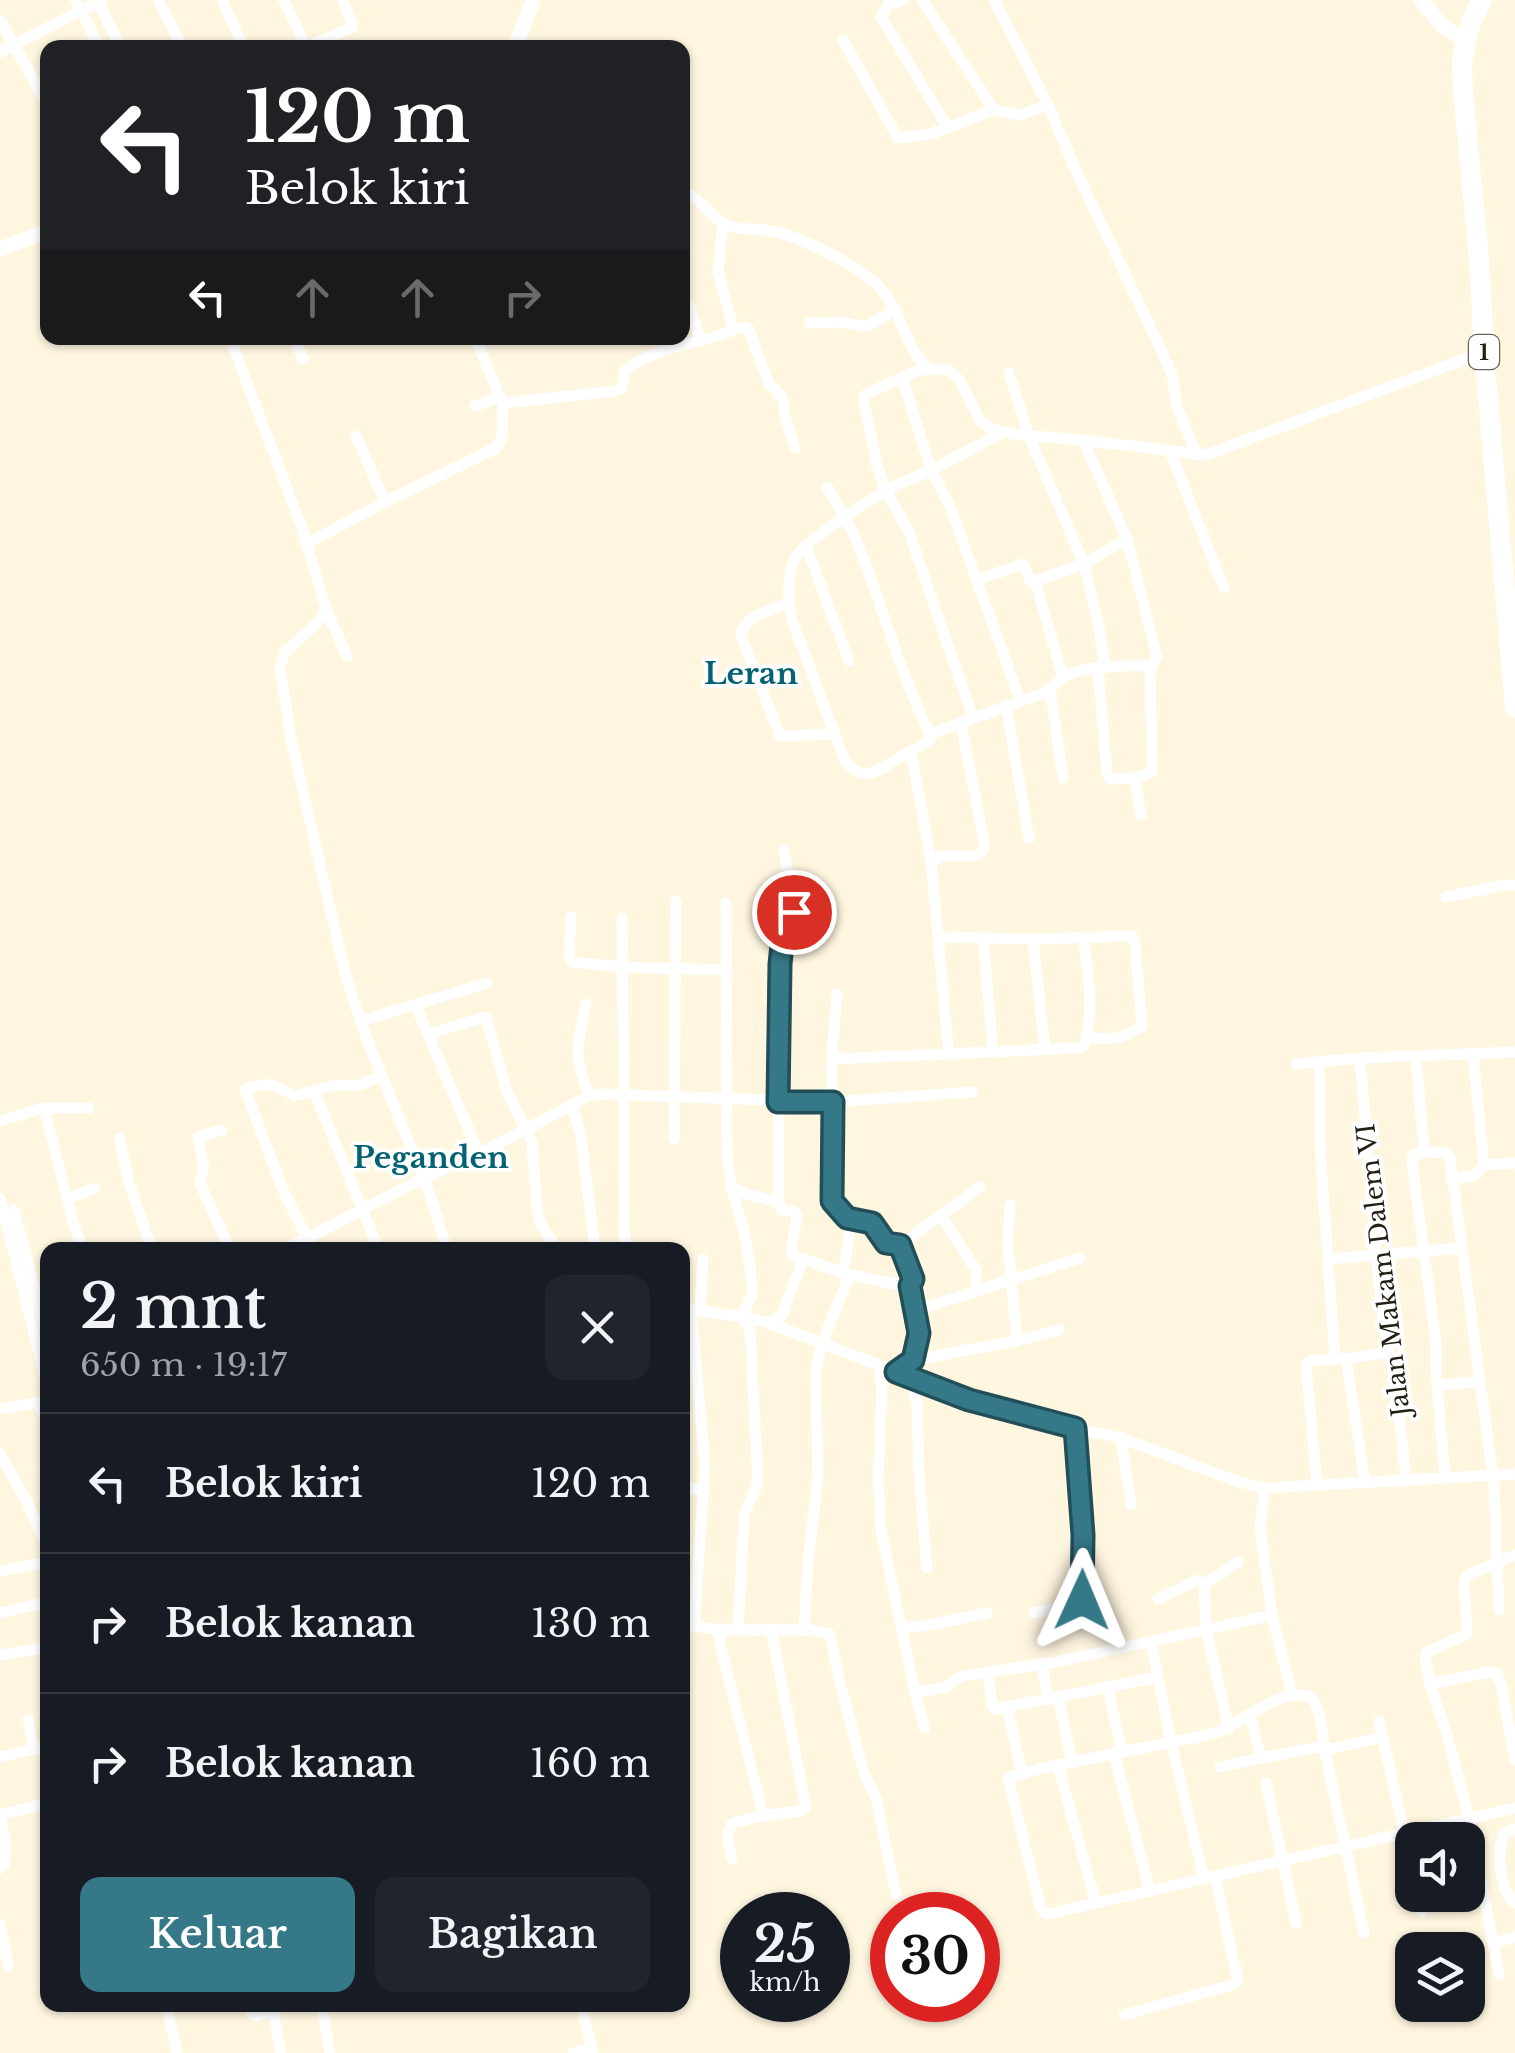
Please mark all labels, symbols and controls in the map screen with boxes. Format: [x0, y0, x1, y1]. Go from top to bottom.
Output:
text: 120 m [245, 74, 470, 161]
icon: left [80, 80, 210, 210]
text: Belok kiri [245, 160, 469, 216]
icon: left [180, 270, 235, 325]
icon: ahead [285, 270, 340, 325]
icon: ahead [390, 270, 445, 325]
icon: right [495, 270, 550, 325]
road number: 1 [1469, 335, 1499, 369]
district label: Leran [704, 655, 798, 692]
pin [752, 870, 837, 955]
icon: arrive [767, 885, 822, 940]
street label: Jalan Makam Dalem VI [1350, 1122, 1417, 1421]
district label: Peganden [353, 1139, 509, 1176]
text: 2 mnt [80, 1270, 266, 1344]
button: close [545, 1275, 650, 1380]
text: 650 m · 19:17 [80, 1345, 287, 1385]
icon: left [80, 1456, 135, 1511]
text: Belok kiri [165, 1460, 362, 1507]
text: 120 m [531, 1460, 650, 1507]
position arrow [1030, 1548, 1134, 1652]
icon: right [80, 1596, 135, 1651]
text: Belok kanan [165, 1600, 415, 1647]
text: 130 m [531, 1600, 650, 1647]
icon: right [80, 1736, 135, 1791]
text: Belok kanan [165, 1740, 415, 1787]
text: 160 m [530, 1740, 650, 1787]
map controls [1395, 1822, 1485, 2022]
button: sound [1395, 1822, 1485, 1912]
button: Keluar [80, 1877, 355, 1992]
button: Bagikan [375, 1877, 650, 1992]
speed limit sign: 30 [870, 1892, 1000, 2022]
text: 25 [754, 1913, 816, 1976]
button: layers [1395, 1932, 1485, 2022]
text: km/h [750, 1967, 820, 1998]

